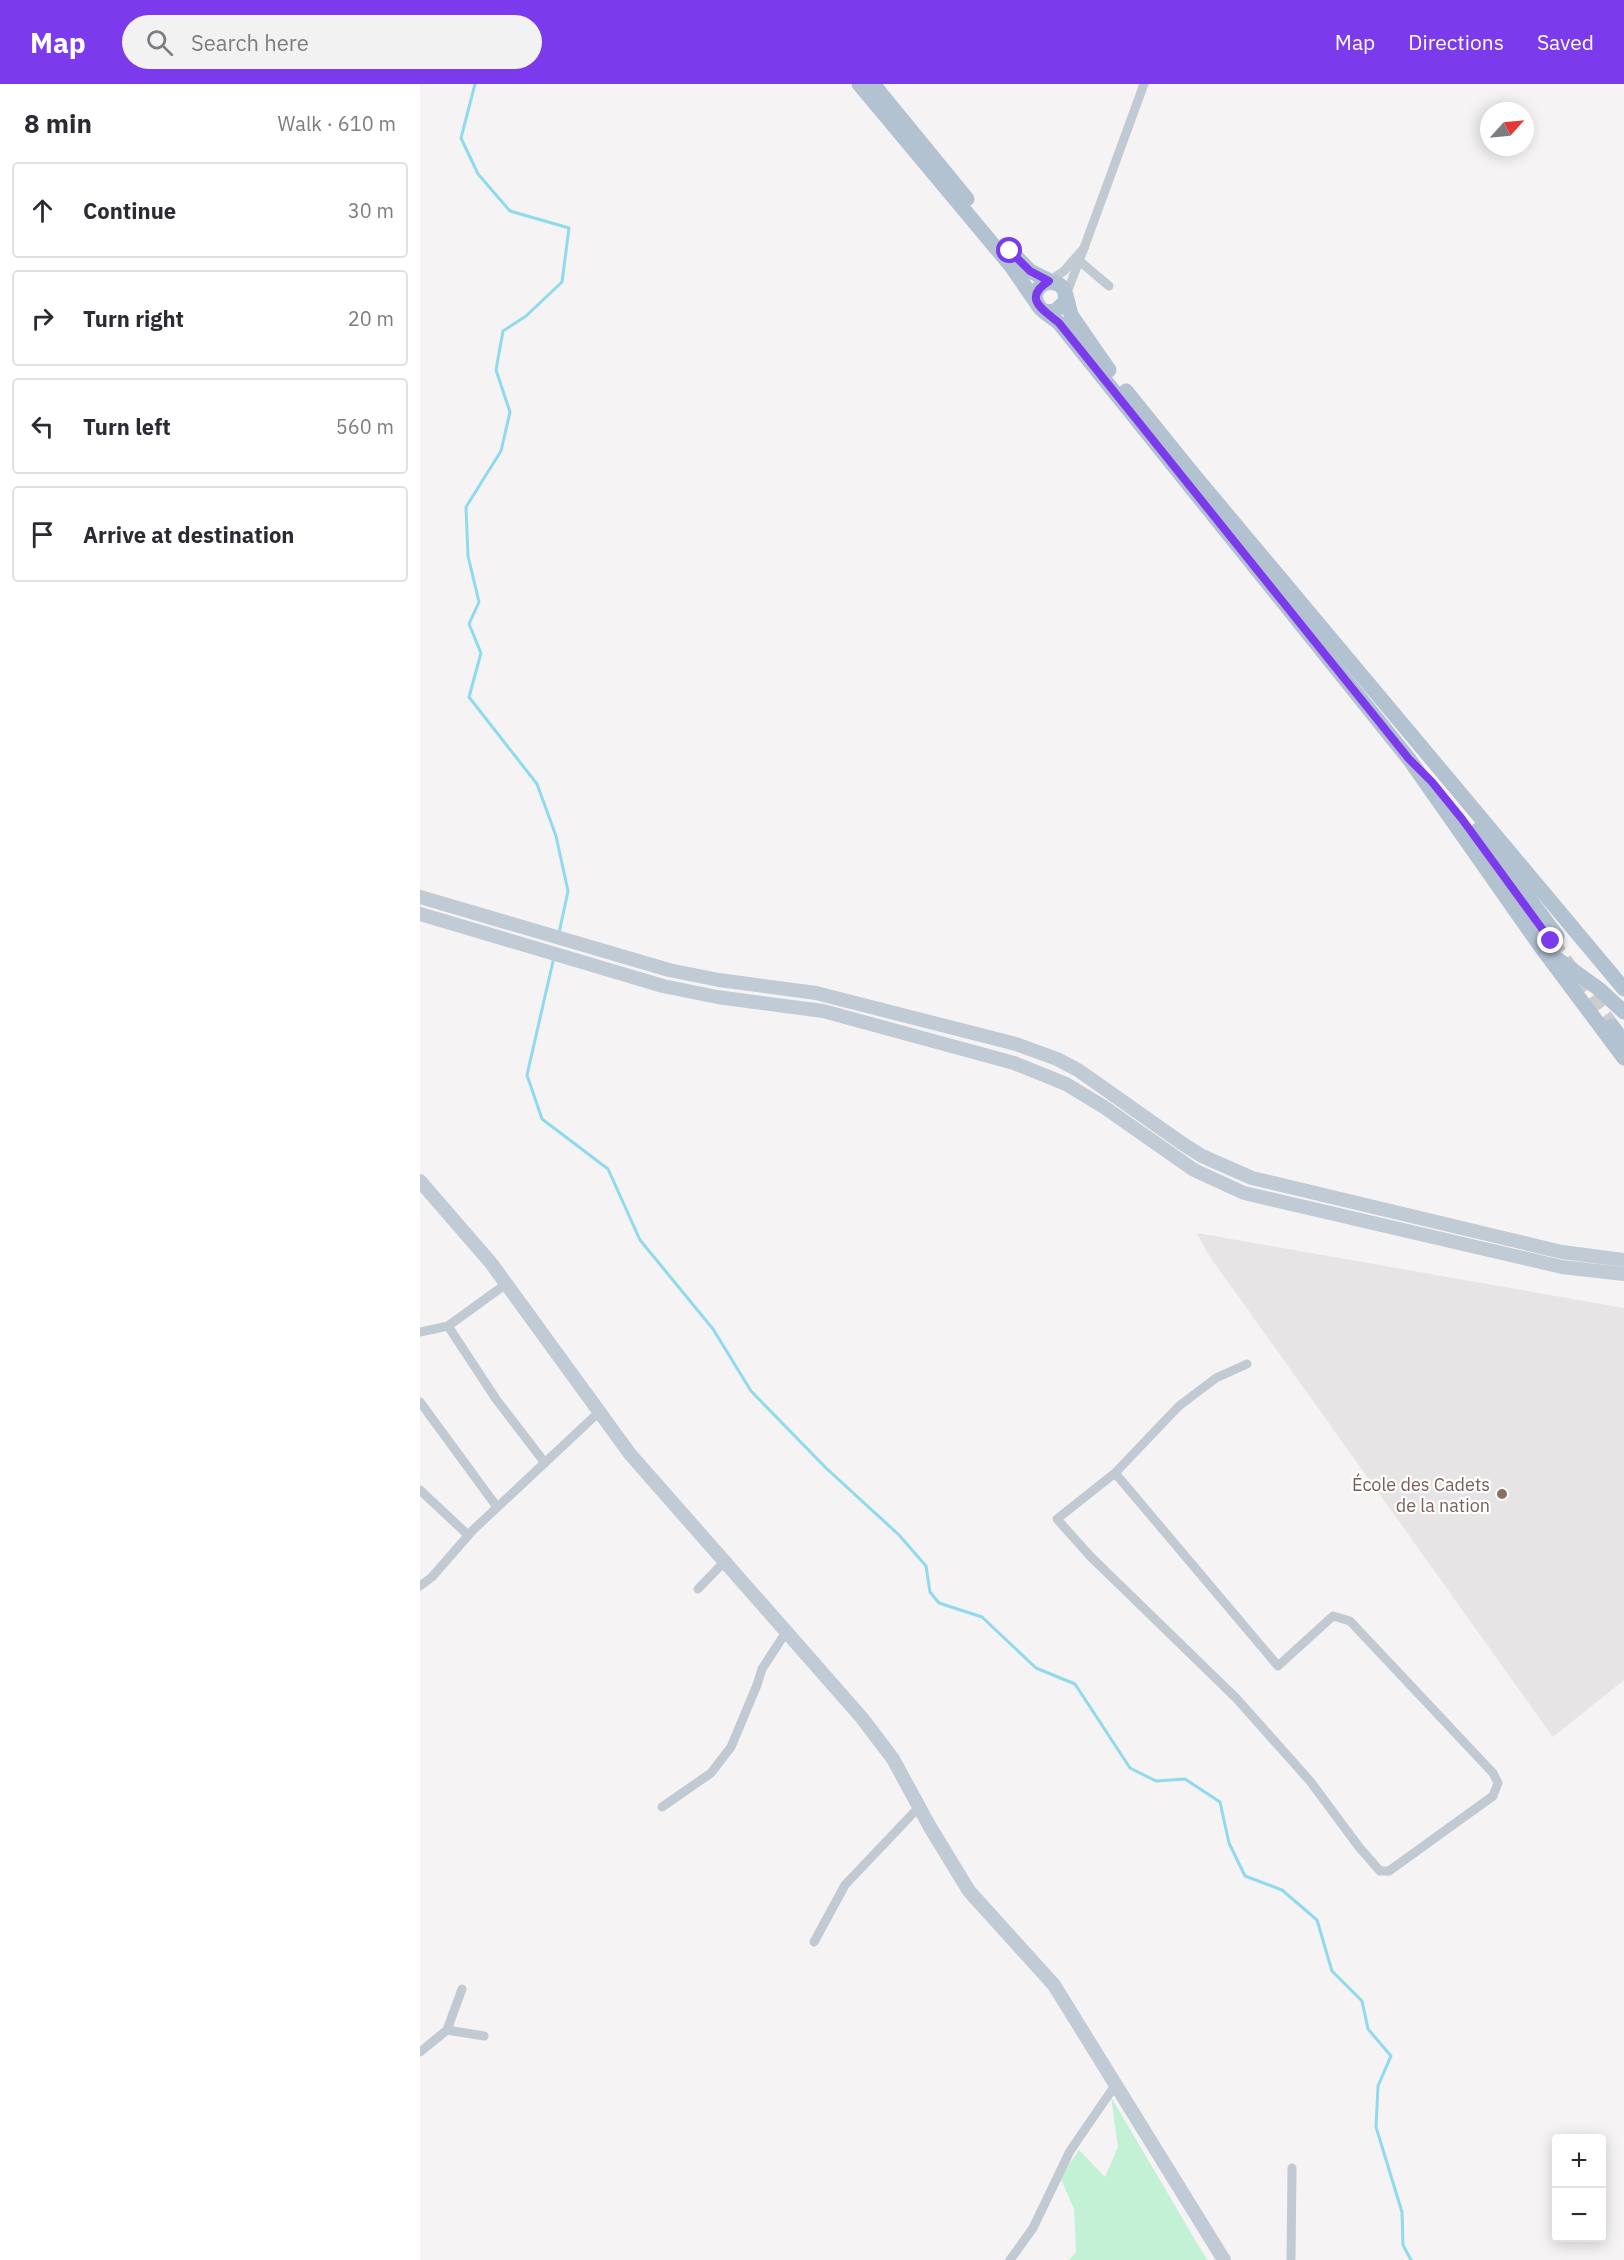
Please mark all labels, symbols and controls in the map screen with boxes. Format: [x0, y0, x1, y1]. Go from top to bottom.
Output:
search box [122, 15, 542, 69]
text: Map [30, 24, 86, 61]
icon: search [143, 26, 176, 59]
text: Search here [191, 28, 309, 57]
text: Map [1335, 28, 1375, 56]
text: Directions [1408, 28, 1504, 56]
text: Saved [1537, 28, 1594, 56]
north arrow [1480, 102, 1534, 156]
text: 8 min [24, 106, 92, 140]
text: Walk · 610 m [278, 110, 396, 137]
icon: ahead [26, 194, 59, 227]
text: Continue [83, 196, 176, 225]
text: 30 m [348, 197, 394, 224]
route start [996, 237, 1022, 263]
icon: right [26, 302, 59, 335]
text: Turn right [83, 304, 184, 333]
text: 20 m [348, 305, 394, 332]
icon: left [26, 410, 59, 443]
text: Turn left [83, 412, 171, 441]
text: 560 m [336, 413, 394, 440]
icon: arrive [26, 518, 59, 551]
text: Arrive at destination [83, 520, 294, 549]
route end [1537, 927, 1563, 953]
place label: École des Cadets de la nation [1352, 1473, 1490, 1517]
marker: École des Cadets de la nation [1495, 1487, 1509, 1501]
map controls [1552, 2134, 1606, 2242]
button: + [1552, 2134, 1606, 2188]
button: − [1552, 2188, 1606, 2242]

